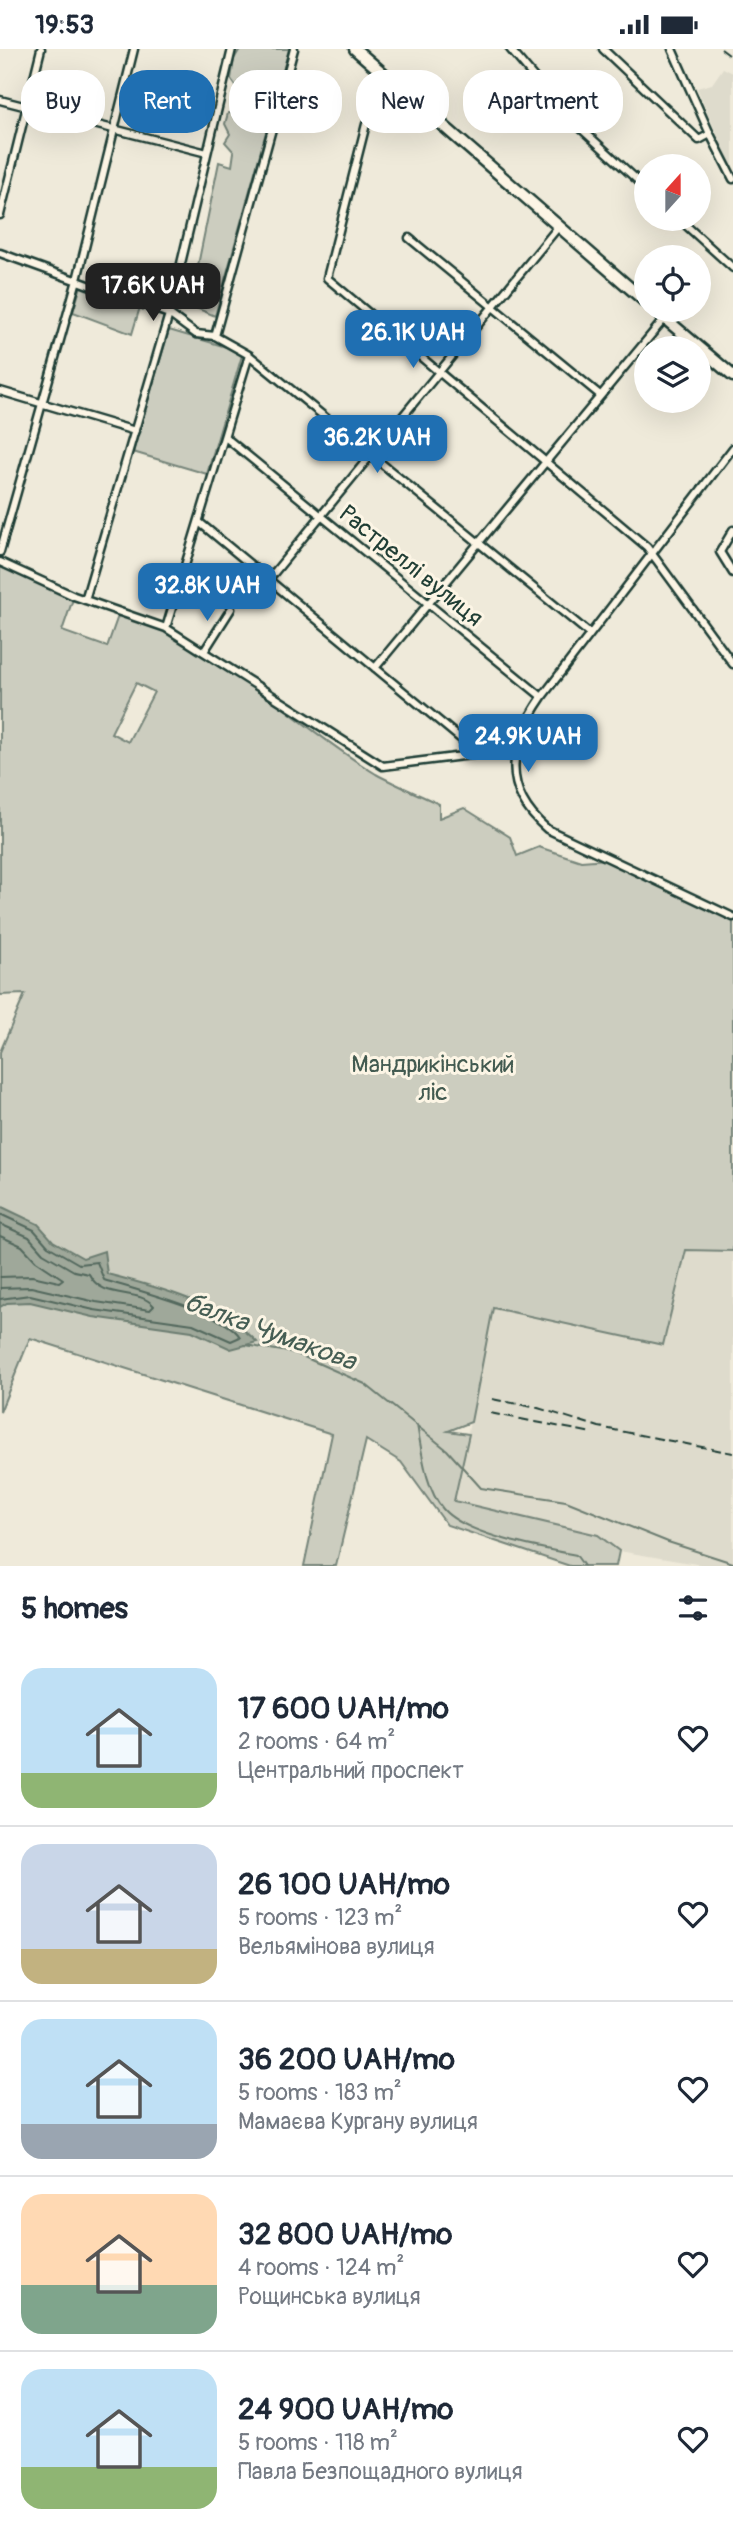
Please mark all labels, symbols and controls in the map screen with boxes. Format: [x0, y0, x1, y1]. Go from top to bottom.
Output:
text: 19:53 [35, 9, 94, 41]
chip: Buy [21, 70, 105, 133]
chip: Rent [119, 70, 215, 133]
chip: Filters [229, 70, 342, 133]
chip: New [356, 70, 449, 133]
chip: Apartment [463, 70, 623, 133]
north arrow [634, 154, 710, 231]
map controls [634, 154, 711, 413]
button: locate [634, 245, 711, 322]
pin: 17.6K UAH [73, 264, 233, 323]
text: 17.6K UAH [101, 271, 205, 300]
pin: 26.1K UAH [333, 311, 493, 370]
text: 26.1K UAH [361, 318, 465, 347]
button: layers [634, 336, 711, 413]
pin: 36.2K UAH [297, 415, 457, 475]
text: 36.2K UAH [323, 423, 431, 452]
street label: Растреллі вулиця [333, 499, 489, 633]
pin: 32.8K UAH [127, 563, 287, 623]
text: 32.8K UAH [154, 571, 260, 600]
pin: 24.9K UAH [448, 715, 608, 774]
text: 24.9K UAH [475, 722, 581, 751]
park label: Мандрикінський ліс [351, 1050, 515, 1107]
water label: балка Чумакова [180, 1286, 362, 1378]
icon: filters [674, 1589, 712, 1627]
text: 5 homes [21, 1590, 128, 1627]
text: 17 600 UAH/mo [238, 1690, 449, 1727]
icon: home [77, 1696, 161, 1780]
icon: heart [674, 1719, 712, 1757]
text: 2 rooms · 64 m² [238, 1727, 395, 1756]
text: Центральний проспект [238, 1756, 464, 1785]
text: 26 100 UAH/mo [238, 1866, 450, 1903]
icon: home [77, 1872, 161, 1956]
icon: heart [674, 1895, 712, 1933]
text: 5 rooms · 123 m² [238, 1903, 402, 1932]
text: Вельямінова вулиця [238, 1932, 435, 1961]
text: 36 200 UAH/mo [238, 2041, 455, 2078]
icon: home [77, 2047, 161, 2131]
icon: heart [674, 2070, 712, 2108]
text: 5 rooms · 183 m² [238, 2078, 402, 2107]
text: Мамаєва Кургану вулиця [238, 2107, 478, 2136]
text: 32 800 UAH/mo [238, 2216, 452, 2253]
icon: home [77, 2222, 161, 2306]
icon: heart [674, 2245, 712, 2283]
text: 4 rooms · 124 m² [238, 2253, 404, 2282]
text: Рощинська вулиця [238, 2282, 421, 2311]
text: 24 900 UAH/mo [238, 2391, 453, 2428]
icon: home [77, 2397, 161, 2481]
icon: heart [674, 2420, 712, 2458]
text: 5 rooms · 118 m² [238, 2428, 398, 2457]
text: Павла Безпощадного вулиця [238, 2457, 523, 2486]

